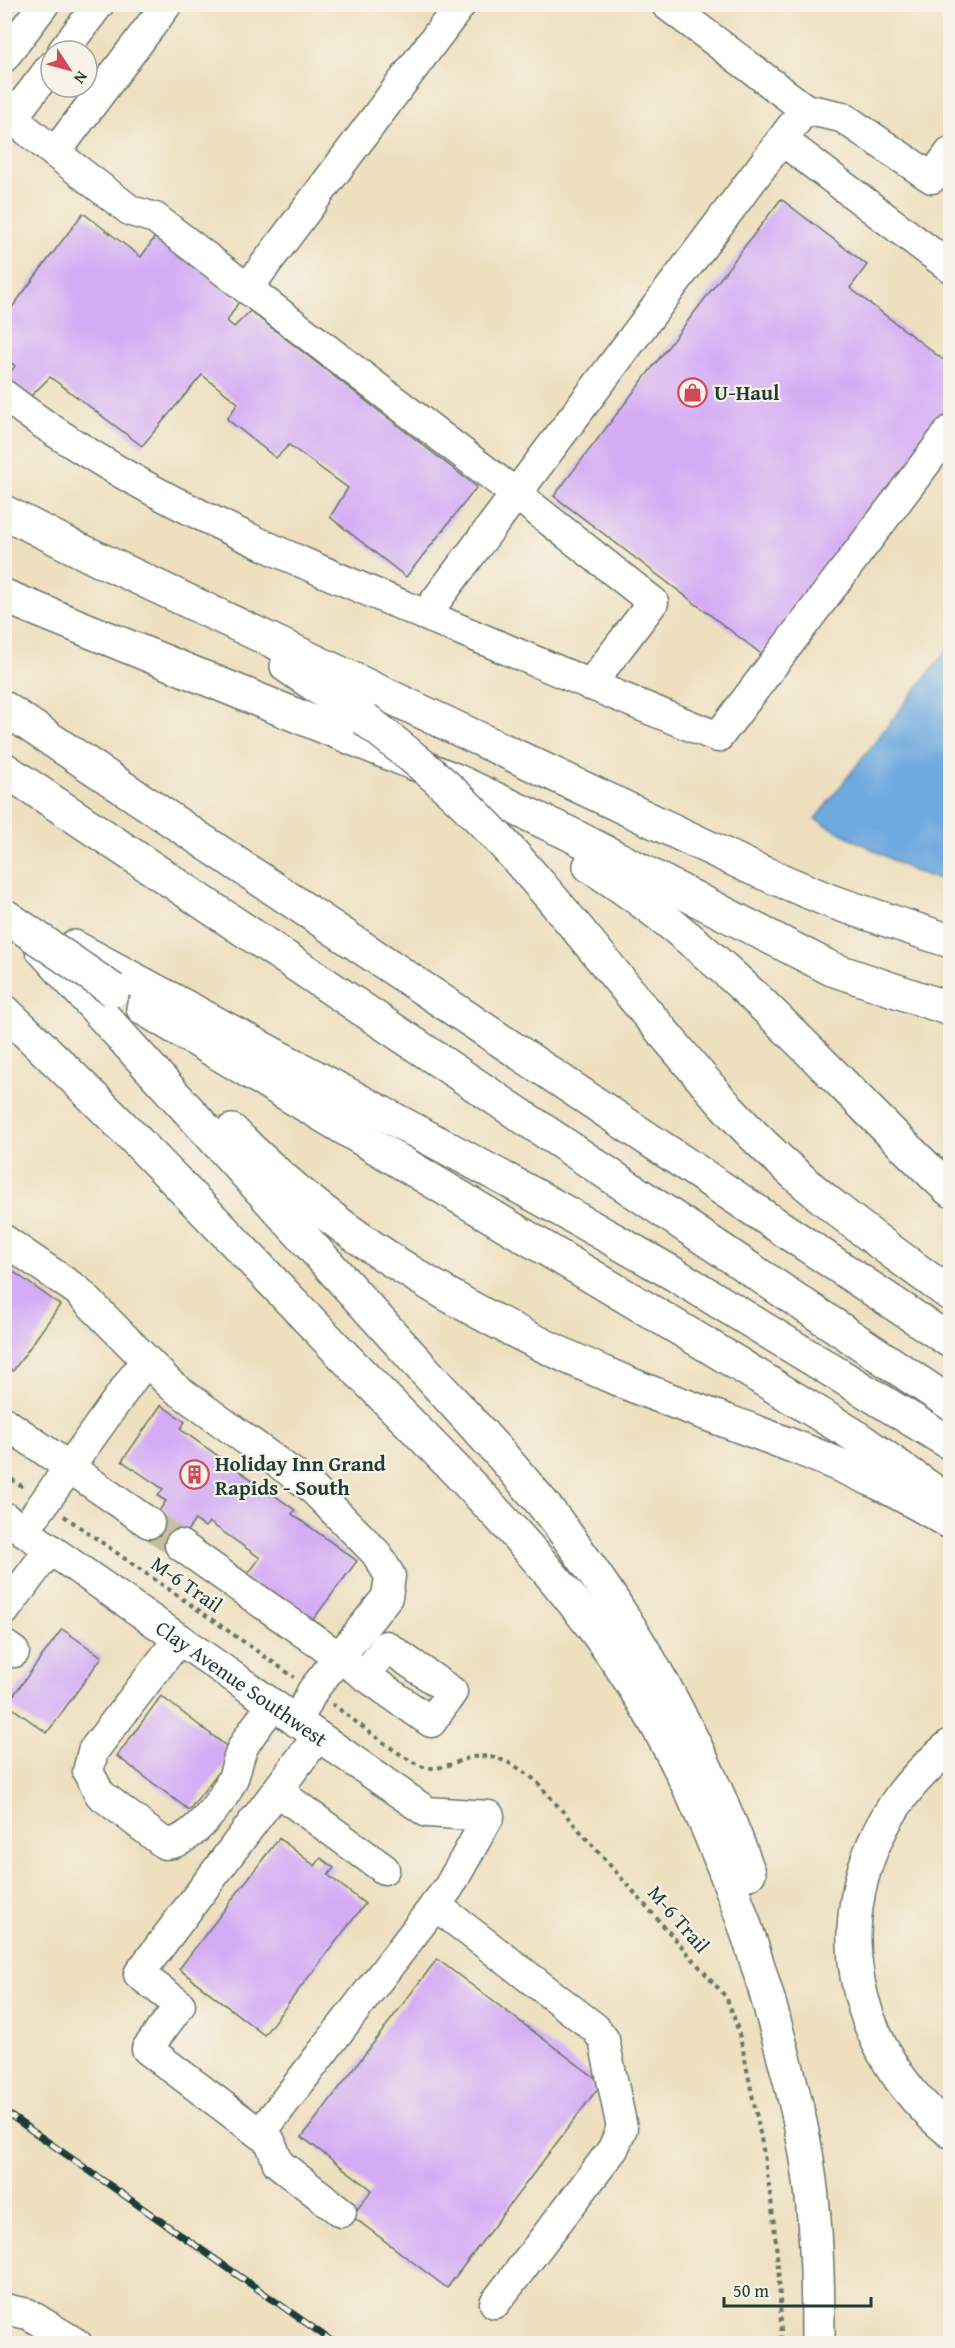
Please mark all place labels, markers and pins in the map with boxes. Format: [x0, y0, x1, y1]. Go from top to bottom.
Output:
shop icon: U-Haul [677, 376, 709, 408]
place label: U-Haul [714, 377, 780, 408]
place label: Holiday Inn Grand Rapids - South [215, 1448, 386, 1503]
building icon: Holiday Inn Grand Rapids - South [178, 1459, 210, 1491]

